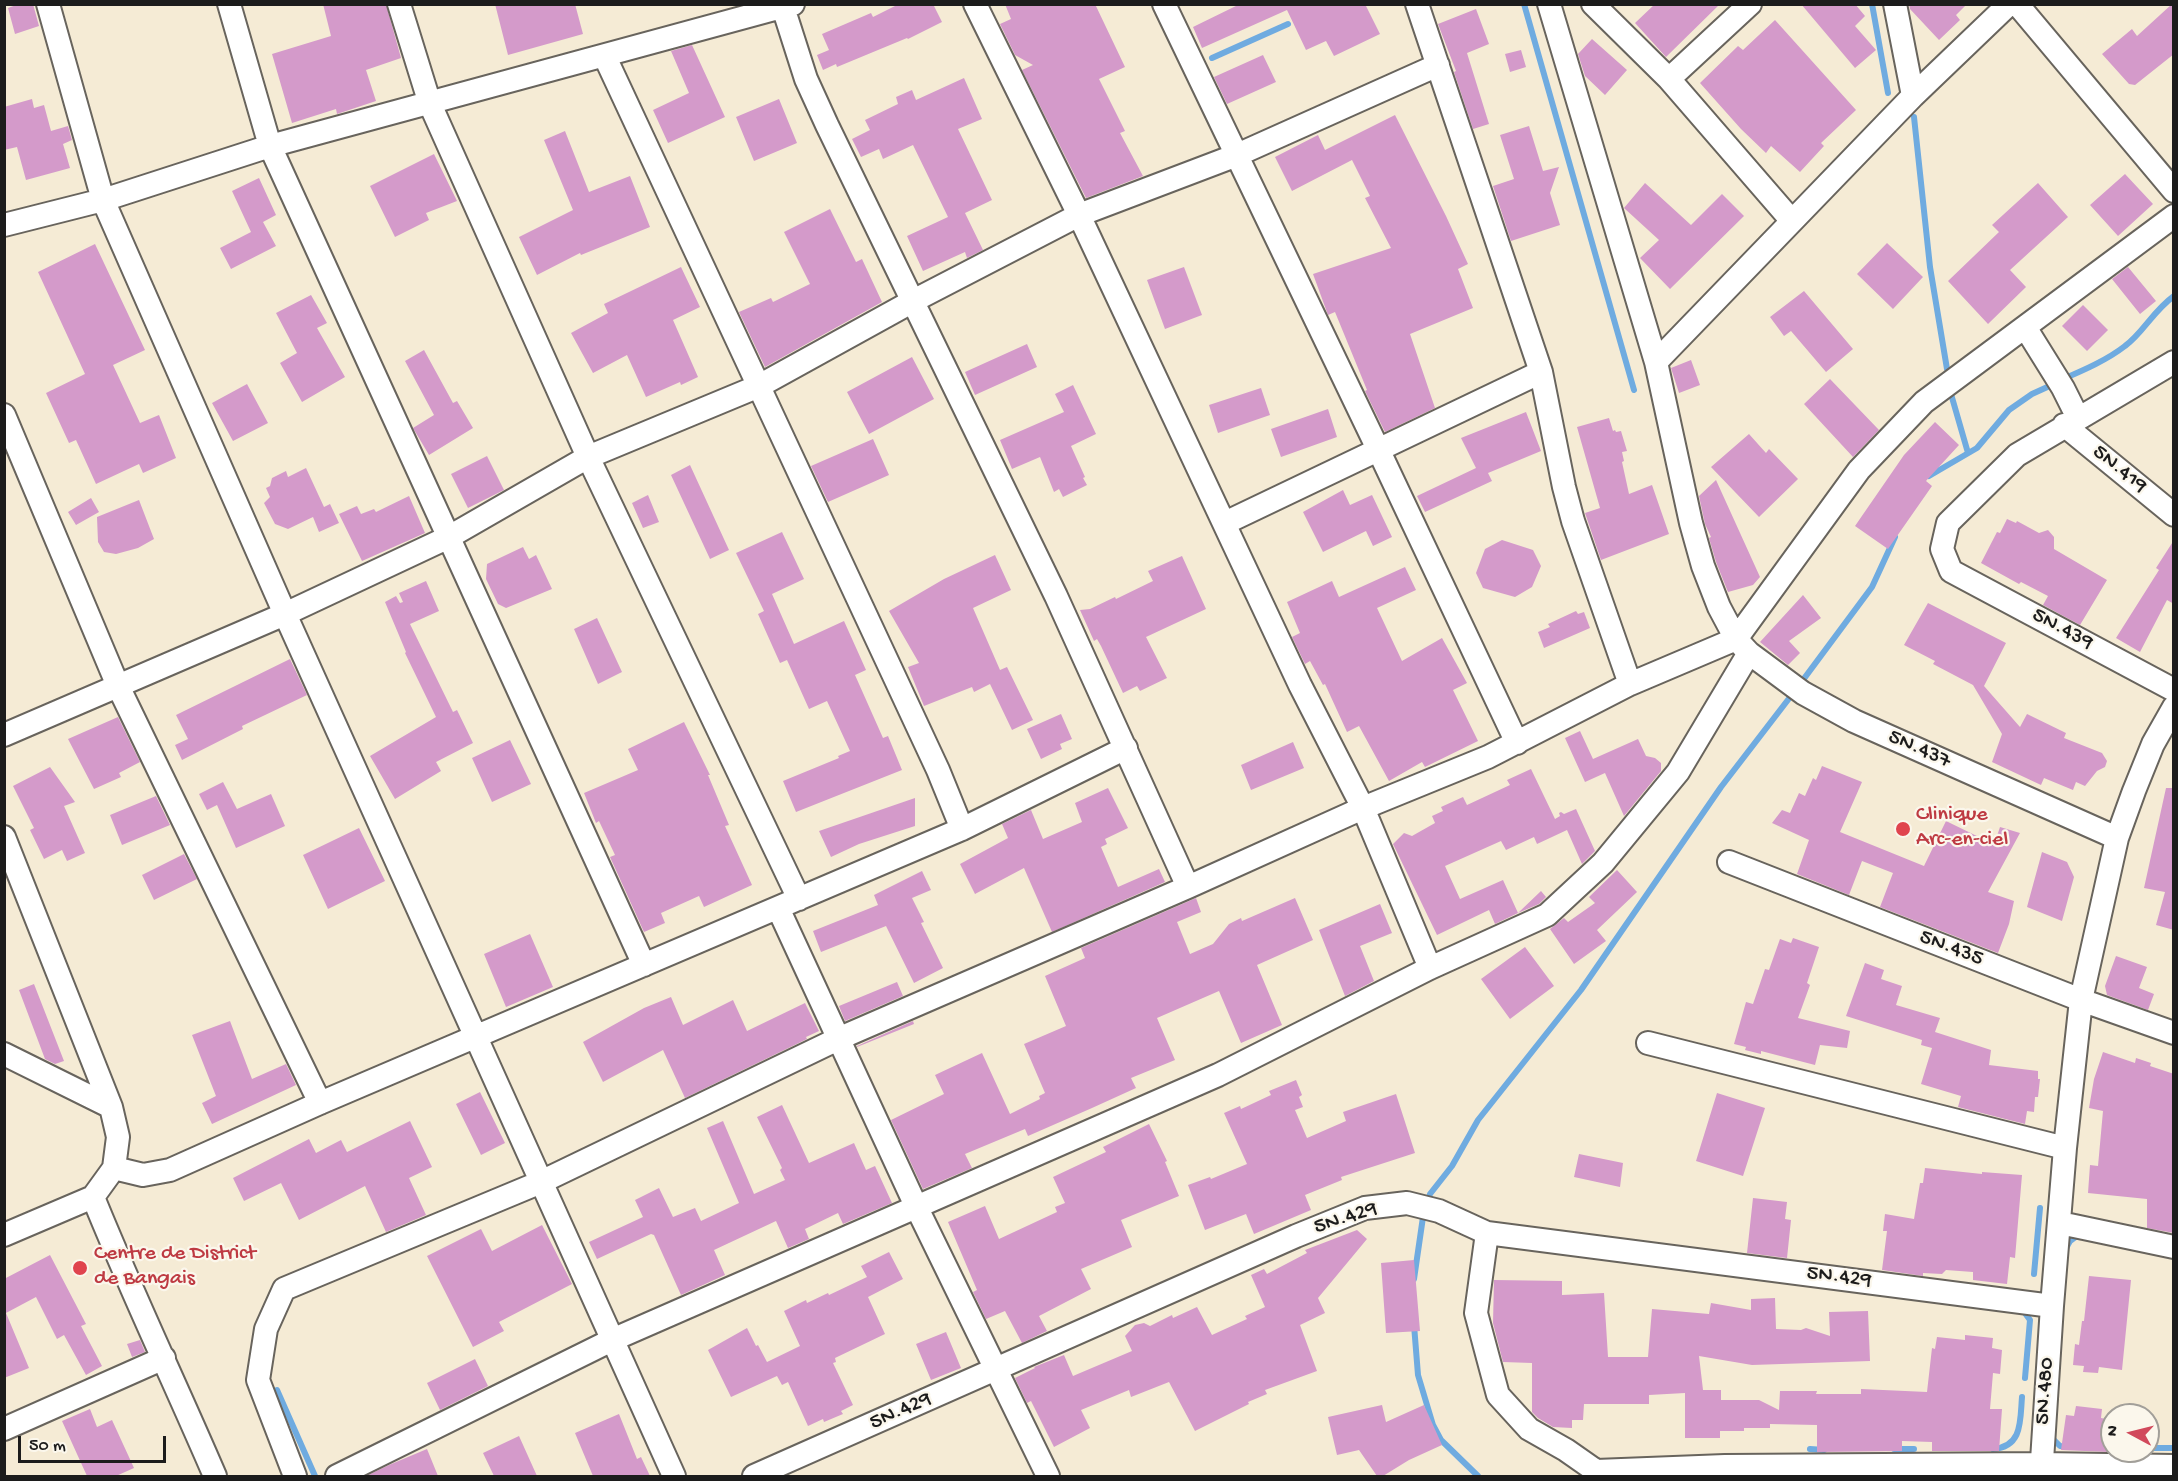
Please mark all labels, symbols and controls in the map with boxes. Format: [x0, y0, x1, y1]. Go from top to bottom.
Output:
street label: 5N.419 [2086, 440, 2152, 500]
street label: 5N.439 [2027, 603, 2097, 657]
street label: 5N.437 [1883, 724, 1955, 776]
place label: Clinique Arc-en-ciel [1916, 803, 2008, 854]
marker: Clinique Arc-en-ciel [1894, 820, 1912, 838]
street label: 5N.435 [1915, 925, 1987, 973]
street label: 5N.429 [1311, 1196, 1381, 1242]
place label: Centre de District de Bangais [94, 1242, 256, 1294]
marker: Centre de District de Bangais [71, 1259, 89, 1277]
street label: 5N.429 [1805, 1261, 1873, 1295]
street label: 5N.480 [2030, 1356, 2062, 1426]
street label: 5N.429 [866, 1387, 936, 1437]
north arrow [2100, 1403, 2160, 1463]
scale bar [21, 1424, 170, 1462]
text: N [2104, 1425, 2124, 1437]
text: 50 m [29, 1436, 66, 1457]

